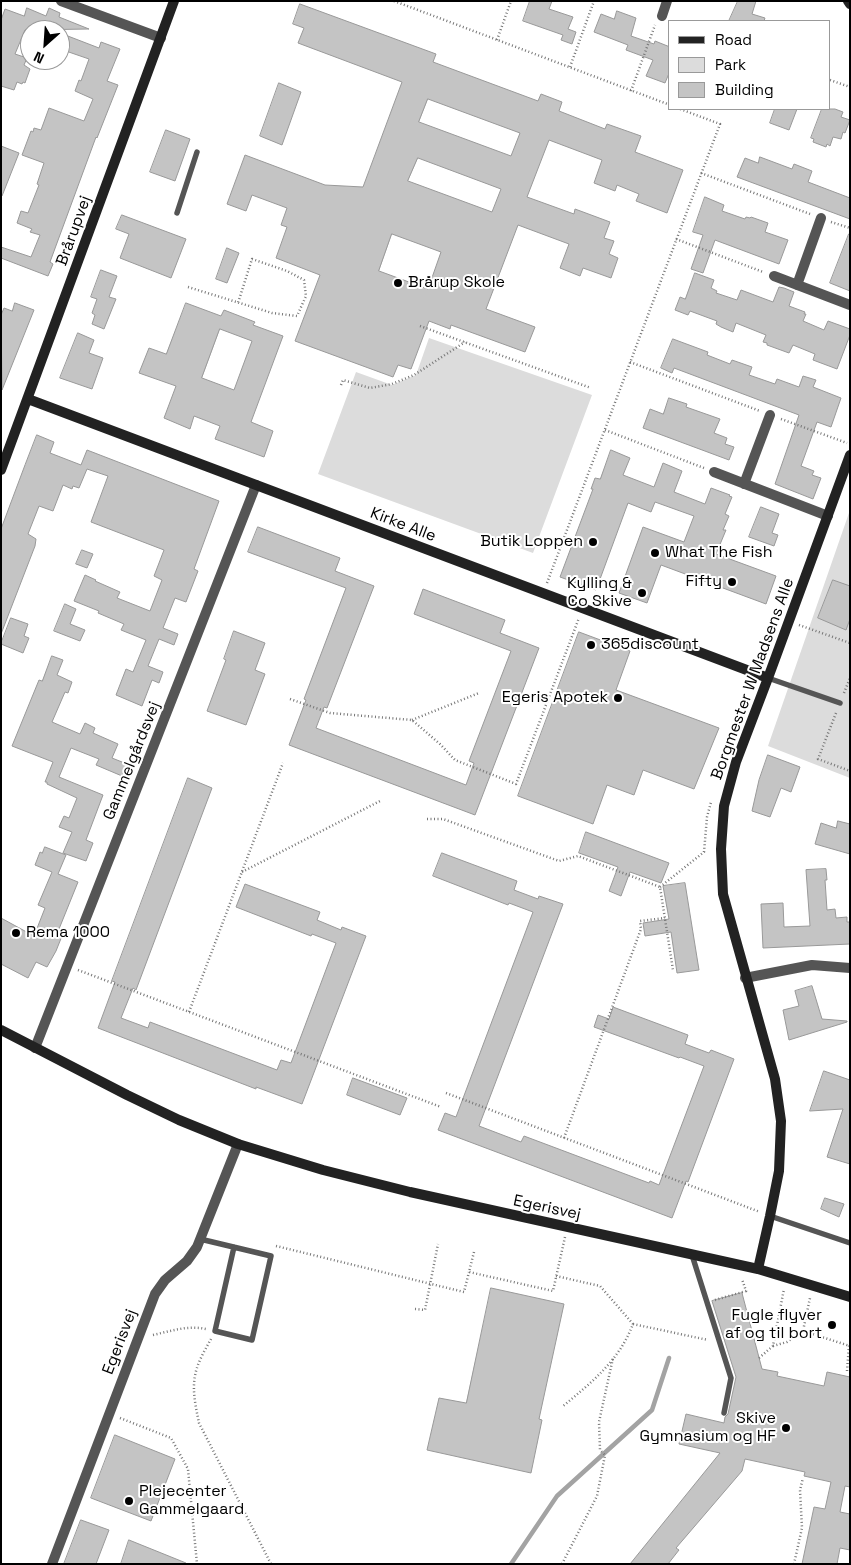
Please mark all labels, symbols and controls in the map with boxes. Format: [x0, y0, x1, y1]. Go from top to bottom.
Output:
north arrow [20, 20, 70, 70]
legend [668, 20, 831, 110]
text: Road [715, 30, 752, 49]
text: N [31, 47, 47, 68]
text: Park [715, 55, 746, 74]
text: Building [715, 80, 774, 99]
street label: Brårupvej [52, 193, 96, 269]
place label: Brårup Skole [408, 273, 505, 293]
marker: Brårup Skole [392, 277, 404, 289]
street label: Kirke Alle [367, 504, 439, 546]
place label: Butik Loppen [480, 532, 583, 552]
marker: Butik Loppen [587, 536, 599, 548]
place label: What The Fish [665, 543, 773, 563]
marker: What The Fish [649, 547, 661, 559]
place label: Fifty [685, 572, 722, 592]
place label: Kylling & Co Skive [567, 574, 632, 612]
street label: Borgmester W Madsens Alle [707, 575, 799, 783]
marker: Fifty [726, 576, 738, 588]
marker: Kylling & Co Skive [636, 587, 648, 599]
place label: 365discount [601, 635, 699, 655]
marker: 365discount [585, 639, 597, 651]
place label: Egeris Apotek [502, 688, 608, 708]
marker: Egeris Apotek [612, 692, 624, 704]
street label: Gammelgårdsvej [99, 699, 165, 823]
place label: Rema 1000 [26, 923, 110, 943]
marker: Rema 1000 [10, 927, 22, 939]
street label: Egerisvej [511, 1191, 583, 1225]
place label: Fugle flyver af og til bort [725, 1306, 822, 1344]
street label: Egerisvej [99, 1307, 141, 1377]
marker: Fugle flyver af og til bort [826, 1319, 838, 1331]
place label: Skive Gymnasium og HF [640, 1409, 776, 1447]
marker: Skive Gymnasium og HF [780, 1422, 792, 1434]
place label: Plejecenter Gammelgaard [139, 1482, 244, 1520]
marker: Plejecenter Gammelgaard [123, 1495, 135, 1507]

